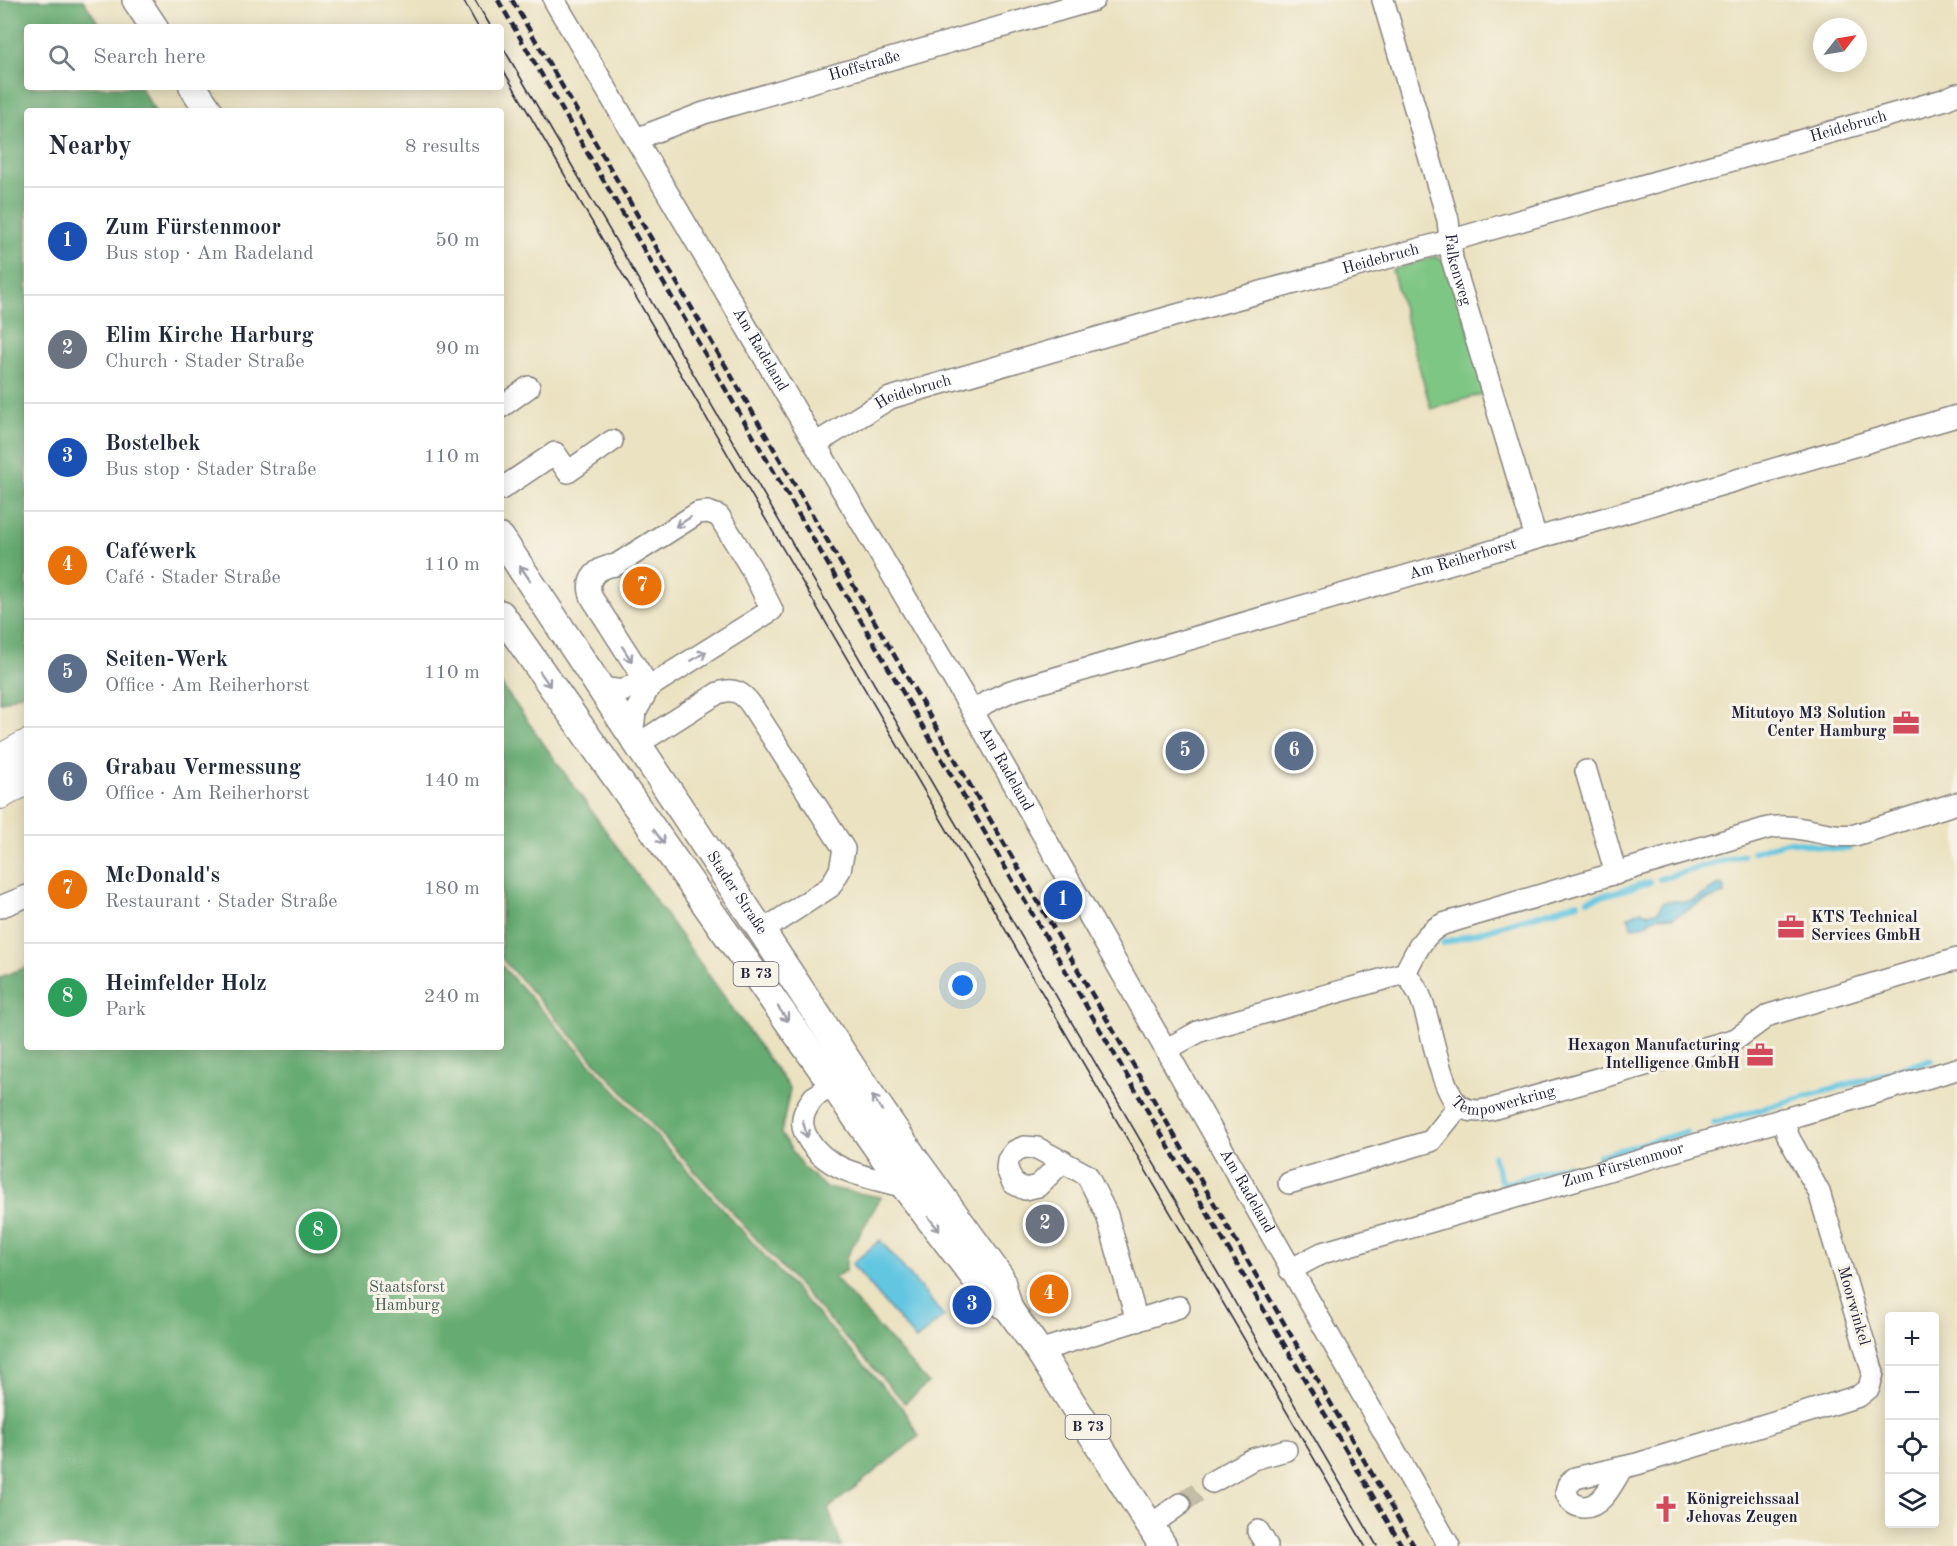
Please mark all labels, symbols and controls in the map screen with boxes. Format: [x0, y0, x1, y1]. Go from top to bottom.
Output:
north arrow [1813, 18, 1867, 72]
search box [24, 24, 504, 90]
icon: search [45, 41, 78, 74]
text: Search here [93, 46, 206, 68]
street label: Hoffstraße [827, 48, 902, 84]
street label: Heidebruch [1808, 108, 1889, 146]
text: Nearby [48, 134, 132, 160]
text: 8 results [405, 137, 480, 157]
text: Zum Fürstenmoor [105, 217, 281, 239]
text: 1 [62, 231, 73, 251]
text: 50 m [435, 231, 480, 251]
street label: Falkenweg [1441, 233, 1474, 308]
street label: Heidebruch [1341, 241, 1421, 278]
text: Bus stop · Am Radeland [105, 244, 314, 264]
street label: Am Radeland [729, 305, 791, 394]
text: Elim Kirche Harburg [105, 325, 314, 347]
text: 2 [62, 339, 73, 359]
text: 90 m [435, 339, 480, 359]
text: Church · Stader Straße [105, 352, 304, 372]
street label: Heidebruch [873, 373, 954, 413]
text: Bostelbek [105, 433, 201, 455]
text: 3 [62, 447, 73, 467]
text: 110 m [424, 447, 480, 467]
text: Bus stop · Stader Straße [105, 460, 316, 480]
one-way arrow [675, 517, 692, 529]
street label: Am Reiherhorst [1407, 536, 1519, 583]
text: Caféwerk [105, 541, 197, 563]
text: 4 [62, 555, 73, 575]
text: 110 m [424, 555, 480, 575]
pin: 7 [622, 564, 662, 608]
one-way arrow [518, 565, 531, 582]
text: Café · Stader Straße [105, 568, 281, 588]
one-way arrow [621, 645, 634, 662]
text: Seiten-Werk [105, 649, 228, 671]
one-way arrow [690, 650, 707, 662]
text: 5 [62, 663, 73, 683]
text: 110 m [424, 663, 480, 683]
one-way arrow [539, 670, 551, 686]
text: Office · Am Reiherhorst [105, 676, 310, 696]
place label: Mitutoyo M3 Solution Center Hamburg [1731, 706, 1886, 740]
office icon: Mitutoyo M3 Solution Center Hamburg [1891, 708, 1921, 738]
street label: Am Radeland [975, 725, 1036, 814]
pin: 5 [1166, 728, 1204, 774]
pin: 6 [1274, 728, 1314, 774]
text: Grabau Vermessung [105, 757, 301, 779]
text: 6 [62, 771, 73, 791]
text: 140 m [424, 771, 480, 791]
text: Office · Am Reiherhorst [105, 784, 310, 804]
one-way arrow [653, 829, 665, 845]
street label: Stader Straße [703, 849, 770, 938]
text: McDonald's [105, 865, 220, 887]
pin: 1 [1044, 878, 1082, 922]
text: 7 [62, 879, 73, 899]
text: 180 m [424, 879, 480, 899]
text: Restaurant · Stader Straße [105, 892, 337, 912]
place label: KTS Technical Services GmbH [1811, 910, 1921, 944]
office icon: KTS Technical Services GmbH [1776, 912, 1806, 942]
road number: B 73 [734, 962, 778, 986]
your location [948, 971, 977, 1000]
text: Heimfelder Holz [105, 973, 267, 995]
text: 8 [62, 987, 73, 1007]
text: 240 m [424, 987, 480, 1007]
text: Park [105, 1000, 146, 1020]
one-way arrow [777, 1005, 789, 1022]
place label: Hexagon Manufacturing Intelligence GmbH [1567, 1038, 1740, 1072]
office icon: Hexagon Manufacturing Intelligence GmbH [1745, 1040, 1775, 1070]
street label: Tempowerkring [1447, 1083, 1557, 1119]
one-way arrow [871, 1095, 883, 1112]
one-way arrow [799, 1119, 811, 1138]
street label: Zum Fürstenmoor [1561, 1140, 1686, 1191]
street label: Am Radeland [1216, 1147, 1277, 1236]
pin: 2 [1026, 1202, 1064, 1246]
pin: 8 [298, 1208, 338, 1254]
one-way arrow [927, 1215, 940, 1231]
street label: Moorwinkel [1834, 1265, 1872, 1347]
pin: 4 [1030, 1272, 1068, 1316]
park label: Staatsforst Hamburg [369, 1280, 445, 1314]
pin: 3 [952, 1282, 992, 1328]
map controls [1885, 1312, 1939, 1528]
button: + [1885, 1312, 1939, 1366]
button: − [1885, 1366, 1939, 1420]
road number: B 73 [1066, 1415, 1110, 1439]
button: locate [1885, 1420, 1939, 1474]
button: layers [1885, 1474, 1939, 1528]
place label: Königreichssaal Jehovas Zeugen [1686, 1492, 1800, 1526]
church icon: Königreichssaal Jehovas Zeugen [1651, 1494, 1681, 1524]

